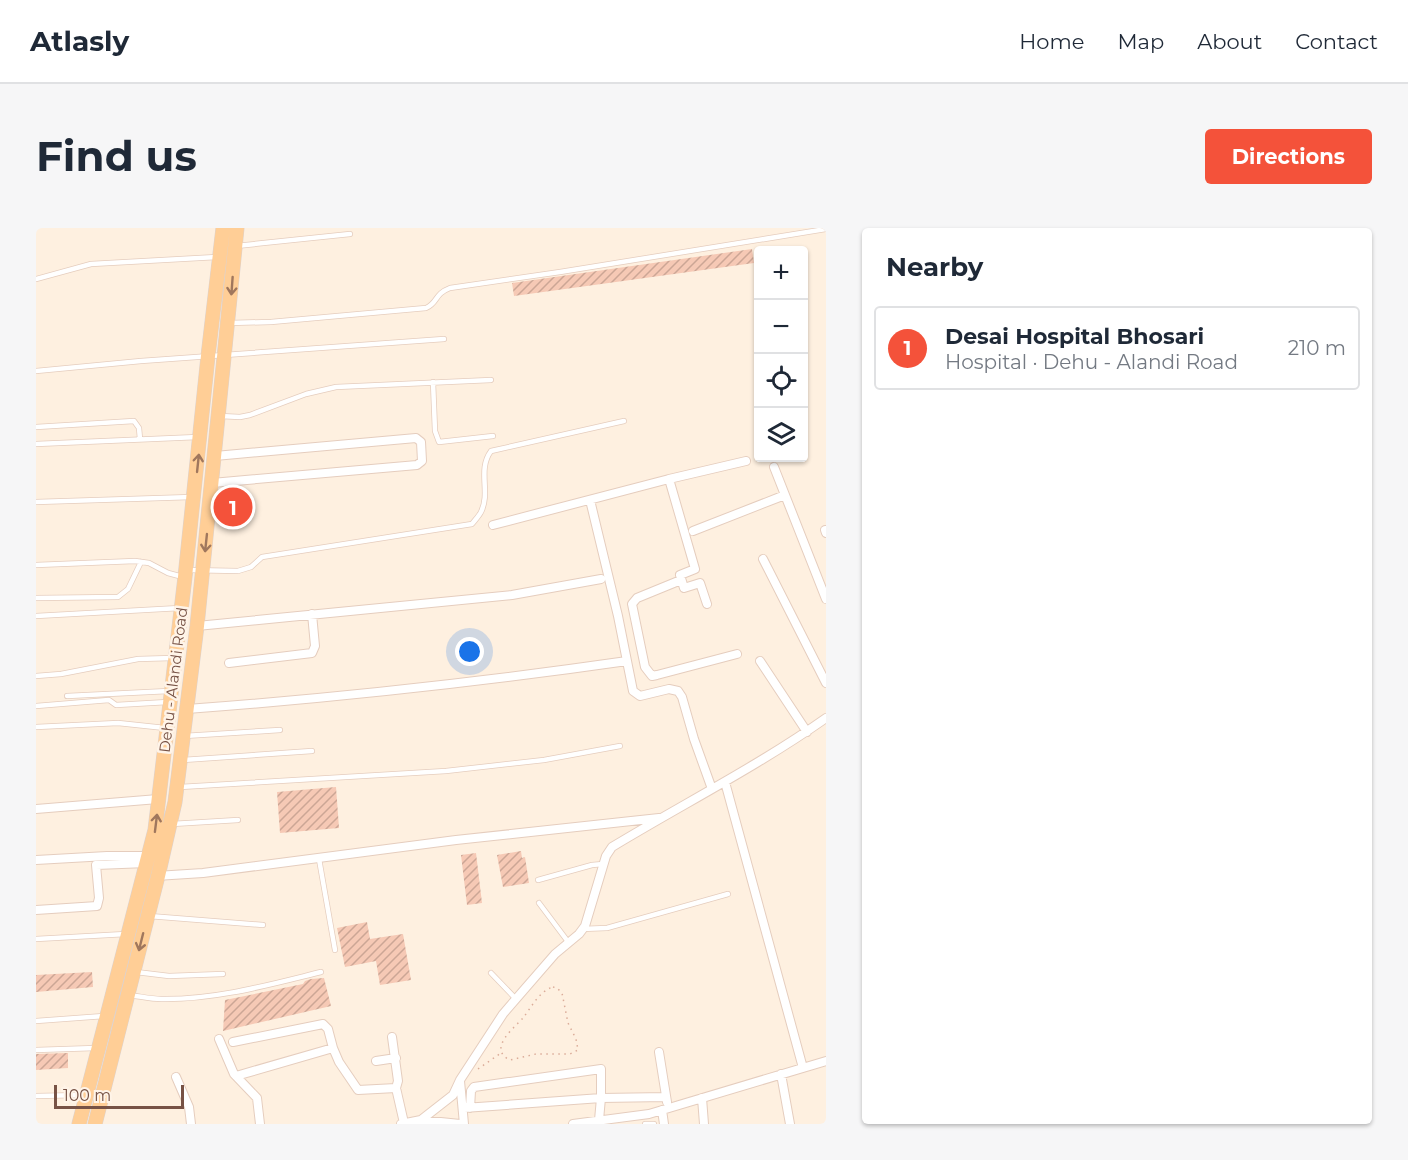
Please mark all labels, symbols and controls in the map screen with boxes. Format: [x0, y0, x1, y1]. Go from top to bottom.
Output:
text: Atlasly [30, 24, 129, 58]
text: Home [1019, 29, 1084, 54]
text: Map [1117, 29, 1164, 54]
text: About [1197, 29, 1262, 54]
text: Contact [1295, 29, 1378, 54]
button: Directions [1205, 129, 1372, 184]
text: Find us [36, 130, 197, 182]
map controls [754, 246, 808, 462]
button: + [754, 246, 808, 300]
text: Nearby [886, 251, 983, 283]
one-way arrow [226, 276, 237, 296]
button: − [754, 300, 808, 354]
text: Desai Hospital Bhosari [945, 323, 1204, 350]
text: 1 [904, 336, 911, 360]
text: 210 m [1288, 336, 1346, 360]
text: Hospital · Dehu - Alandi Road [945, 350, 1238, 374]
button: locate [754, 354, 808, 408]
button: layers [754, 408, 808, 462]
one-way arrow [193, 453, 204, 473]
pin: 1 [214, 484, 252, 530]
one-way arrow [200, 532, 211, 552]
street label: Dehu - Alandi Road [155, 606, 191, 754]
your location [455, 637, 484, 666]
one-way arrow [150, 814, 161, 834]
one-way arrow [135, 932, 147, 951]
scale bar [54, 1082, 184, 1110]
text: 100 m [63, 1086, 111, 1105]

